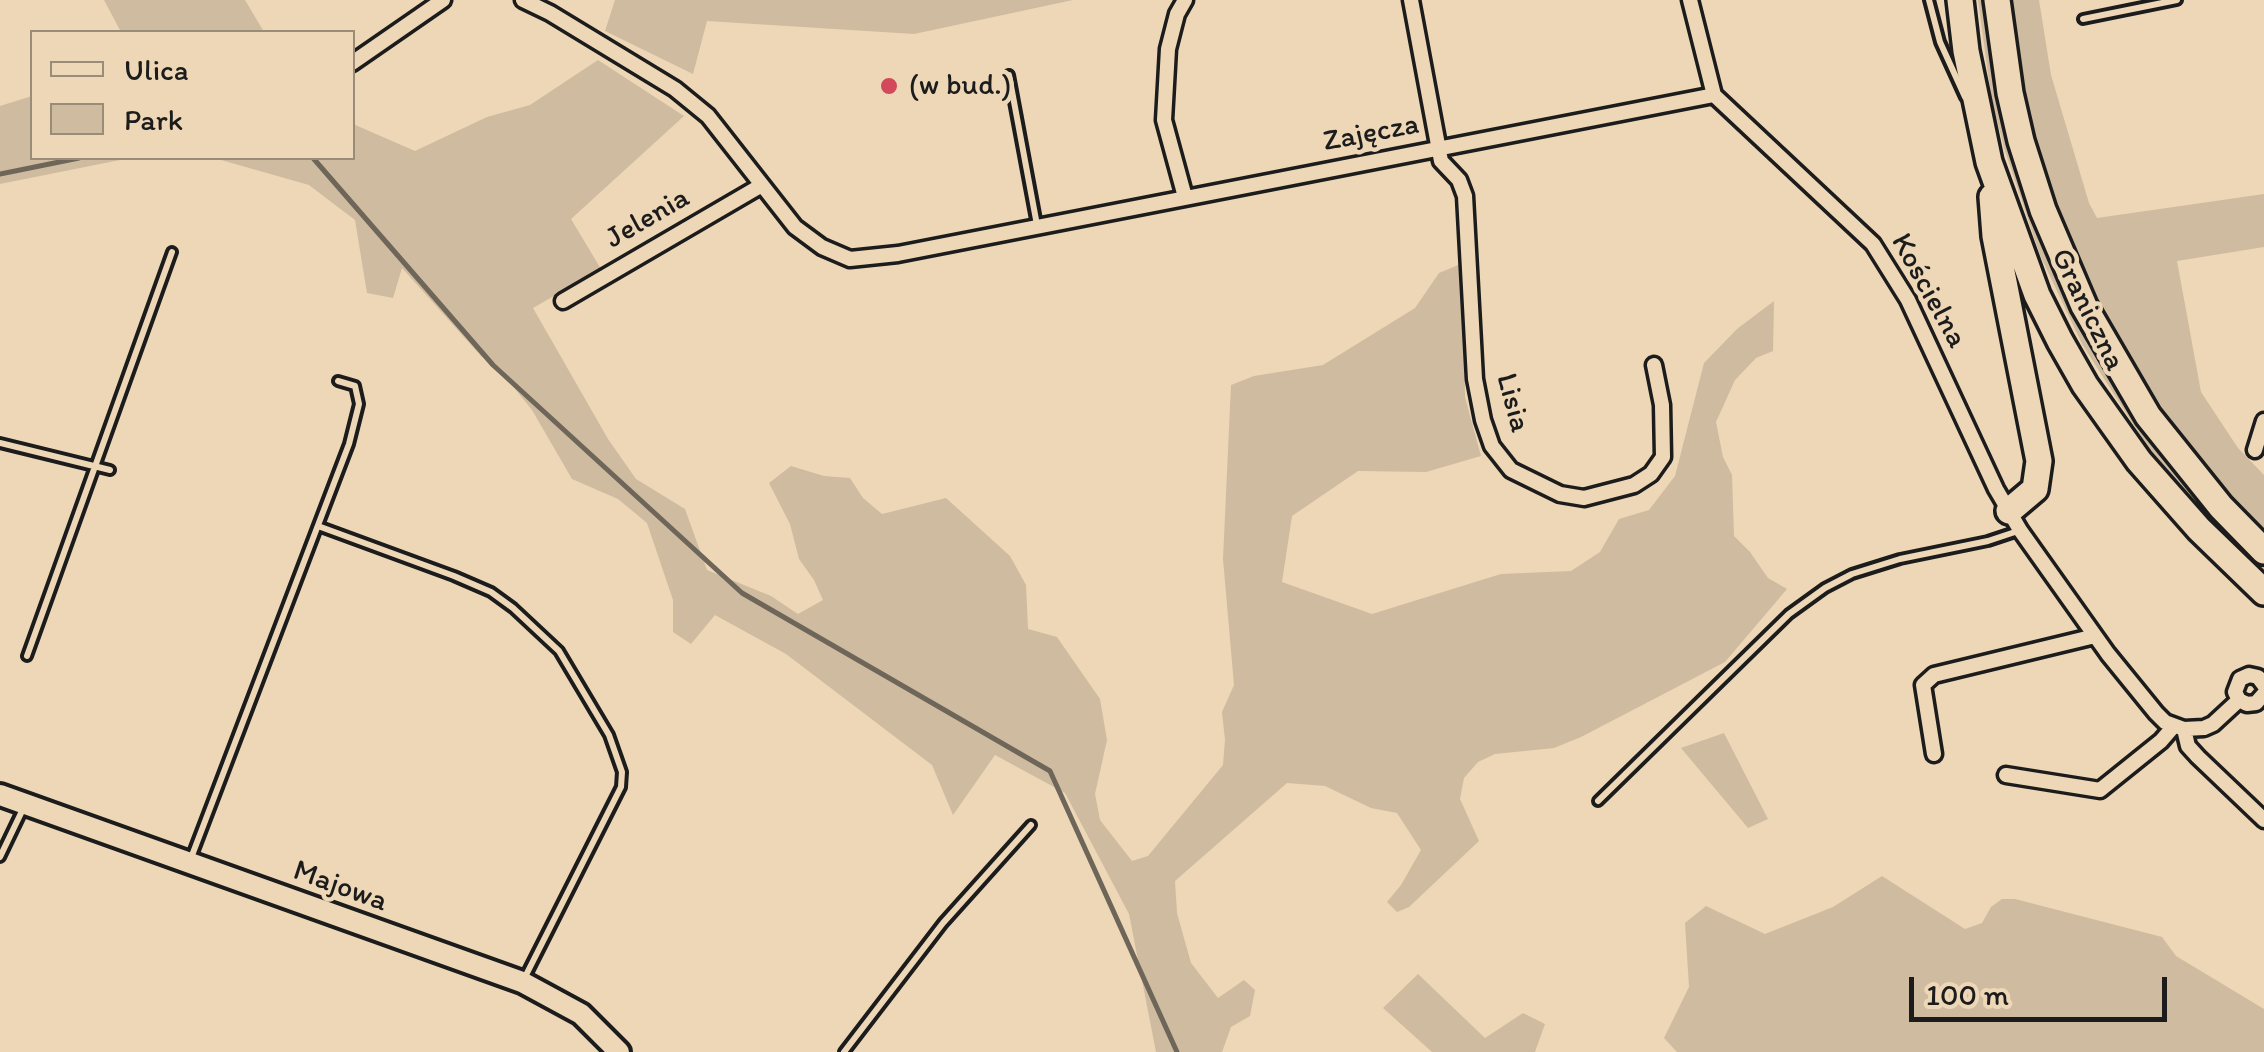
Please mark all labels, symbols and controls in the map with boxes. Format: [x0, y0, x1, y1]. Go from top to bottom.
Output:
legend [30, 30, 355, 160]
text: Ulica [124, 51, 188, 88]
place label: (w bud.) [909, 68, 1011, 104]
marker: (w bud.) [878, 75, 900, 97]
text: Park [124, 101, 183, 138]
street label: Zajęcza [1320, 107, 1422, 161]
street label: Jelenia [600, 181, 696, 257]
street label: Kościelna [1882, 228, 1974, 354]
street label: Graniczna [2042, 243, 2132, 377]
street label: Lisia [1487, 370, 1537, 436]
street label: Majowa [288, 853, 392, 921]
scale bar [1914, 957, 2172, 1019]
text: 100 m [1926, 976, 2009, 1013]

